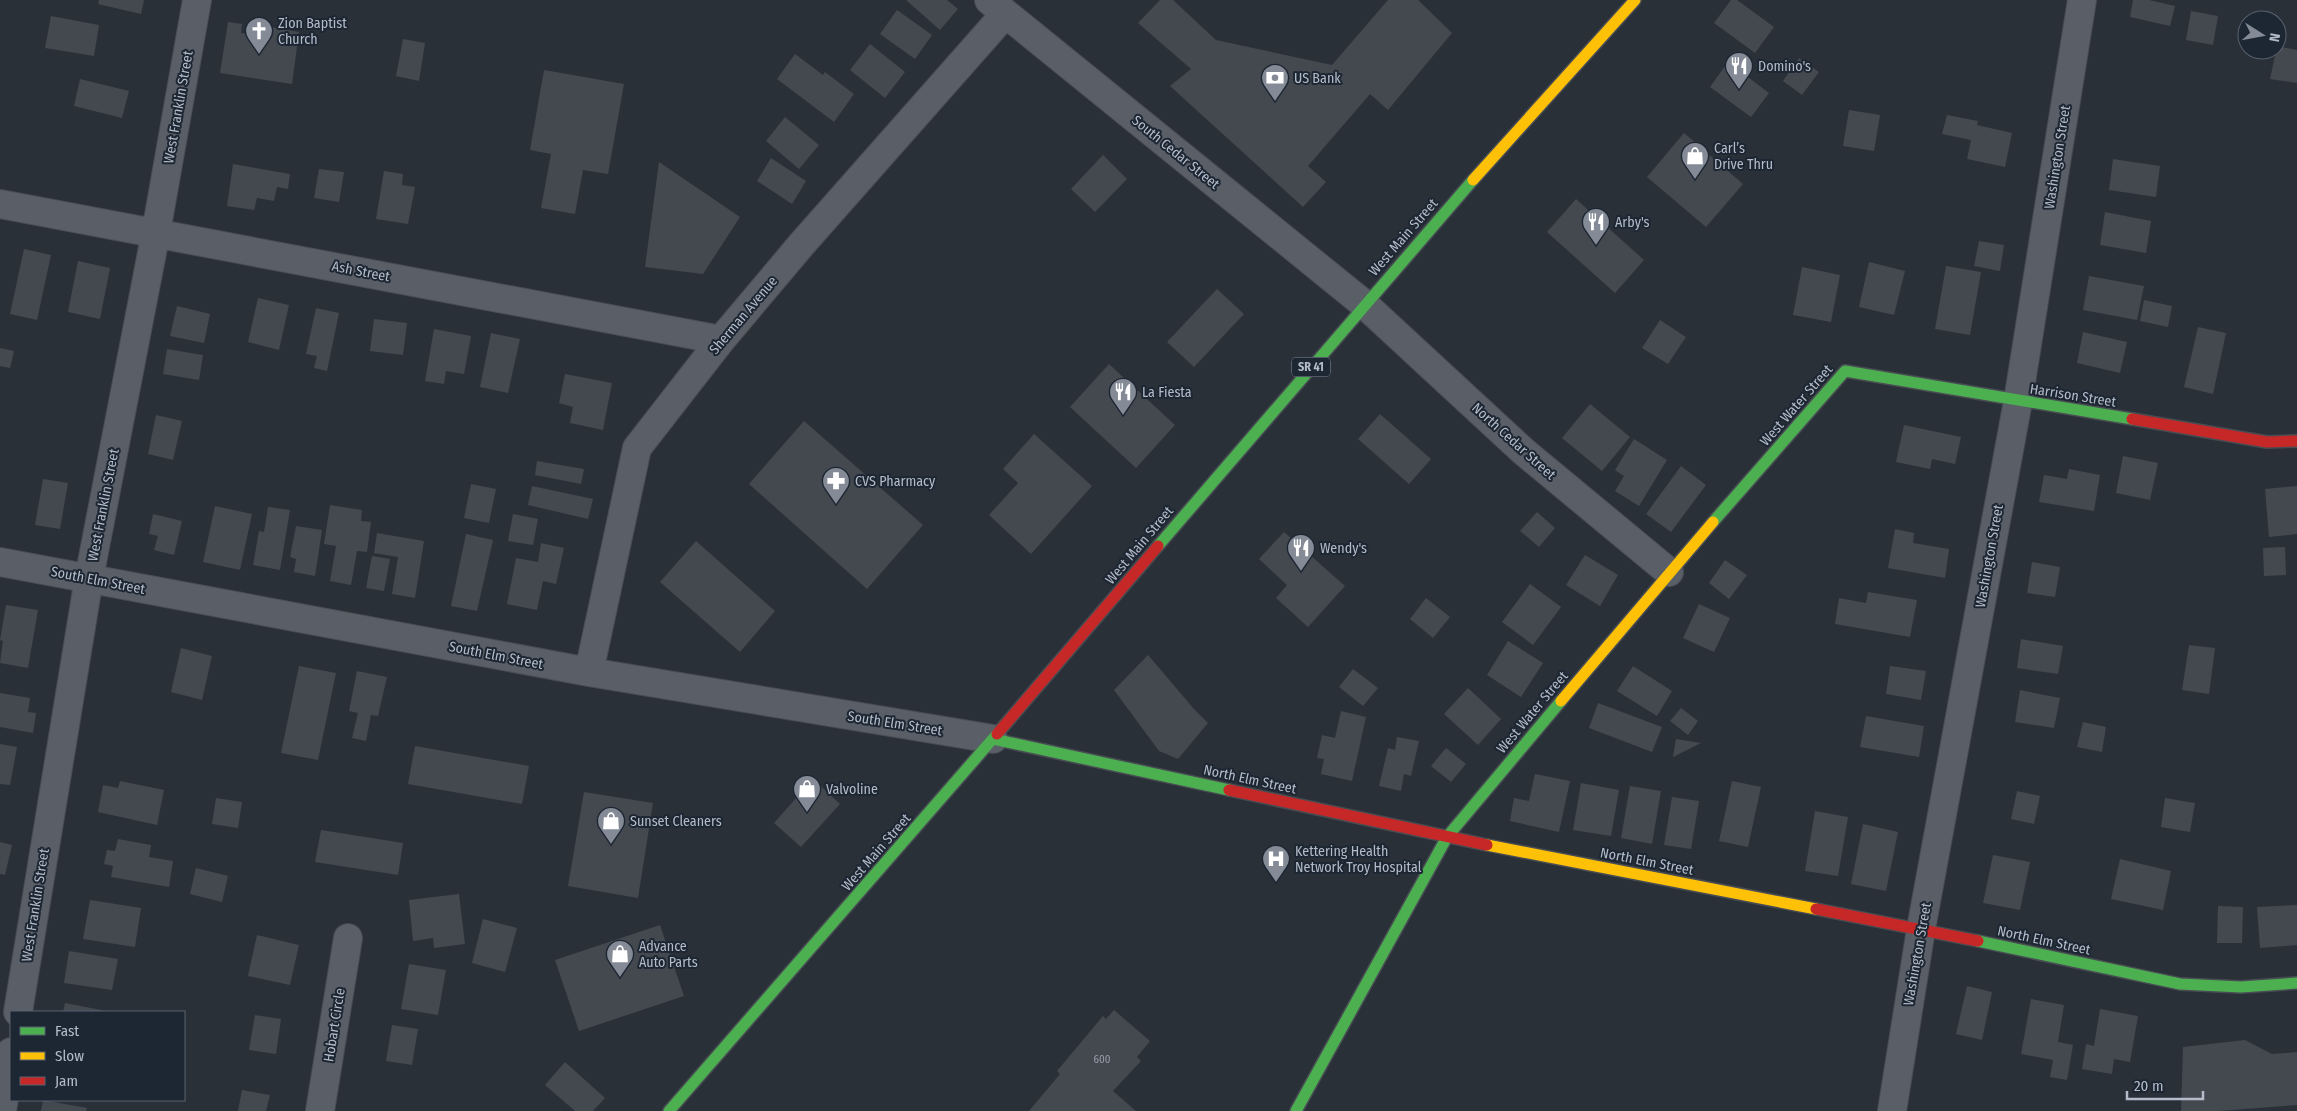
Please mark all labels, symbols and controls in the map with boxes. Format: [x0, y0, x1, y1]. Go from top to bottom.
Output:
north arrow [2237, 10, 2287, 60]
place label: Zion Baptist Church [278, 15, 347, 48]
church icon: Zion Baptist Church [244, 16, 274, 55]
text: N [2265, 32, 2283, 43]
street label: West Franklin Street [160, 49, 197, 165]
restaurant icon: Domino's [1724, 51, 1754, 90]
place label: Domino's [1758, 58, 1811, 75]
bank icon: US Bank [1260, 63, 1290, 102]
place label: US Bank [1294, 70, 1341, 87]
street label: Washington Street [2041, 104, 2074, 210]
street label: South Cedar Street [1129, 112, 1223, 193]
place label: Carl’s Drive Thru [1714, 140, 1773, 173]
shop icon: Carl’s Drive Thru [1680, 141, 1710, 180]
street label: West Main Street [1365, 195, 1442, 279]
restaurant icon: Arby's [1581, 207, 1611, 246]
place label: Arby's [1615, 214, 1650, 231]
street label: Ash Street [331, 258, 392, 285]
street label: Sherman Avenue [706, 273, 781, 358]
road number: SR 41 [1292, 358, 1330, 377]
street label: West Water Street [1757, 361, 1837, 449]
restaurant icon: La Fiesta [1108, 377, 1138, 416]
street label: Harrison Street [2029, 380, 2118, 411]
place label: La Fiesta [1142, 384, 1192, 401]
street label: North Cedar Street [1468, 399, 1559, 484]
street label: West Franklin Street [84, 447, 123, 563]
pharmacy icon: CVS Pharmacy [821, 466, 851, 505]
place label: CVS Pharmacy [855, 473, 936, 490]
street label: West Main Street [1102, 503, 1177, 588]
street label: Washington Street [1972, 503, 2007, 609]
restaurant icon: Wendy's [1286, 533, 1316, 572]
place label: Wendy's [1320, 540, 1367, 557]
street label: South Elm Street [49, 563, 147, 598]
street label: South Elm Street [447, 638, 545, 673]
street label: West Water Street [1493, 667, 1572, 757]
street label: South Elm Street [846, 708, 944, 739]
street label: North Elm Street [1202, 761, 1298, 798]
shop icon: Valvoline [792, 774, 822, 813]
place label: Valvoline [826, 781, 878, 798]
shop icon: Sunset Cleaners [596, 806, 626, 845]
street label: West Main Street [838, 810, 915, 894]
place label: Sunset Cleaners [630, 813, 722, 830]
place label: Kettering Health Network Troy Hospital [1295, 843, 1422, 876]
hospital icon: Kettering Health Network Troy Hospital [1261, 844, 1291, 883]
street label: North Elm Street [1599, 844, 1695, 879]
street label: West Franklin Street [18, 847, 53, 963]
street label: Washington Street [1900, 901, 1935, 1007]
street label: North Elm Street [1996, 922, 2092, 959]
place label: Advance Auto Parts [639, 938, 698, 971]
shop icon: Advance Auto Parts [605, 939, 635, 978]
street label: Hobart Circle [320, 987, 349, 1063]
legend [10, 1011, 185, 1101]
text: Fast [55, 1022, 79, 1040]
text: Slow [55, 1047, 84, 1065]
house number: 600 [1094, 1053, 1111, 1066]
scale bar [2127, 1068, 2203, 1100]
text: Jam [55, 1072, 78, 1090]
text: 20 m [2134, 1077, 2164, 1095]

